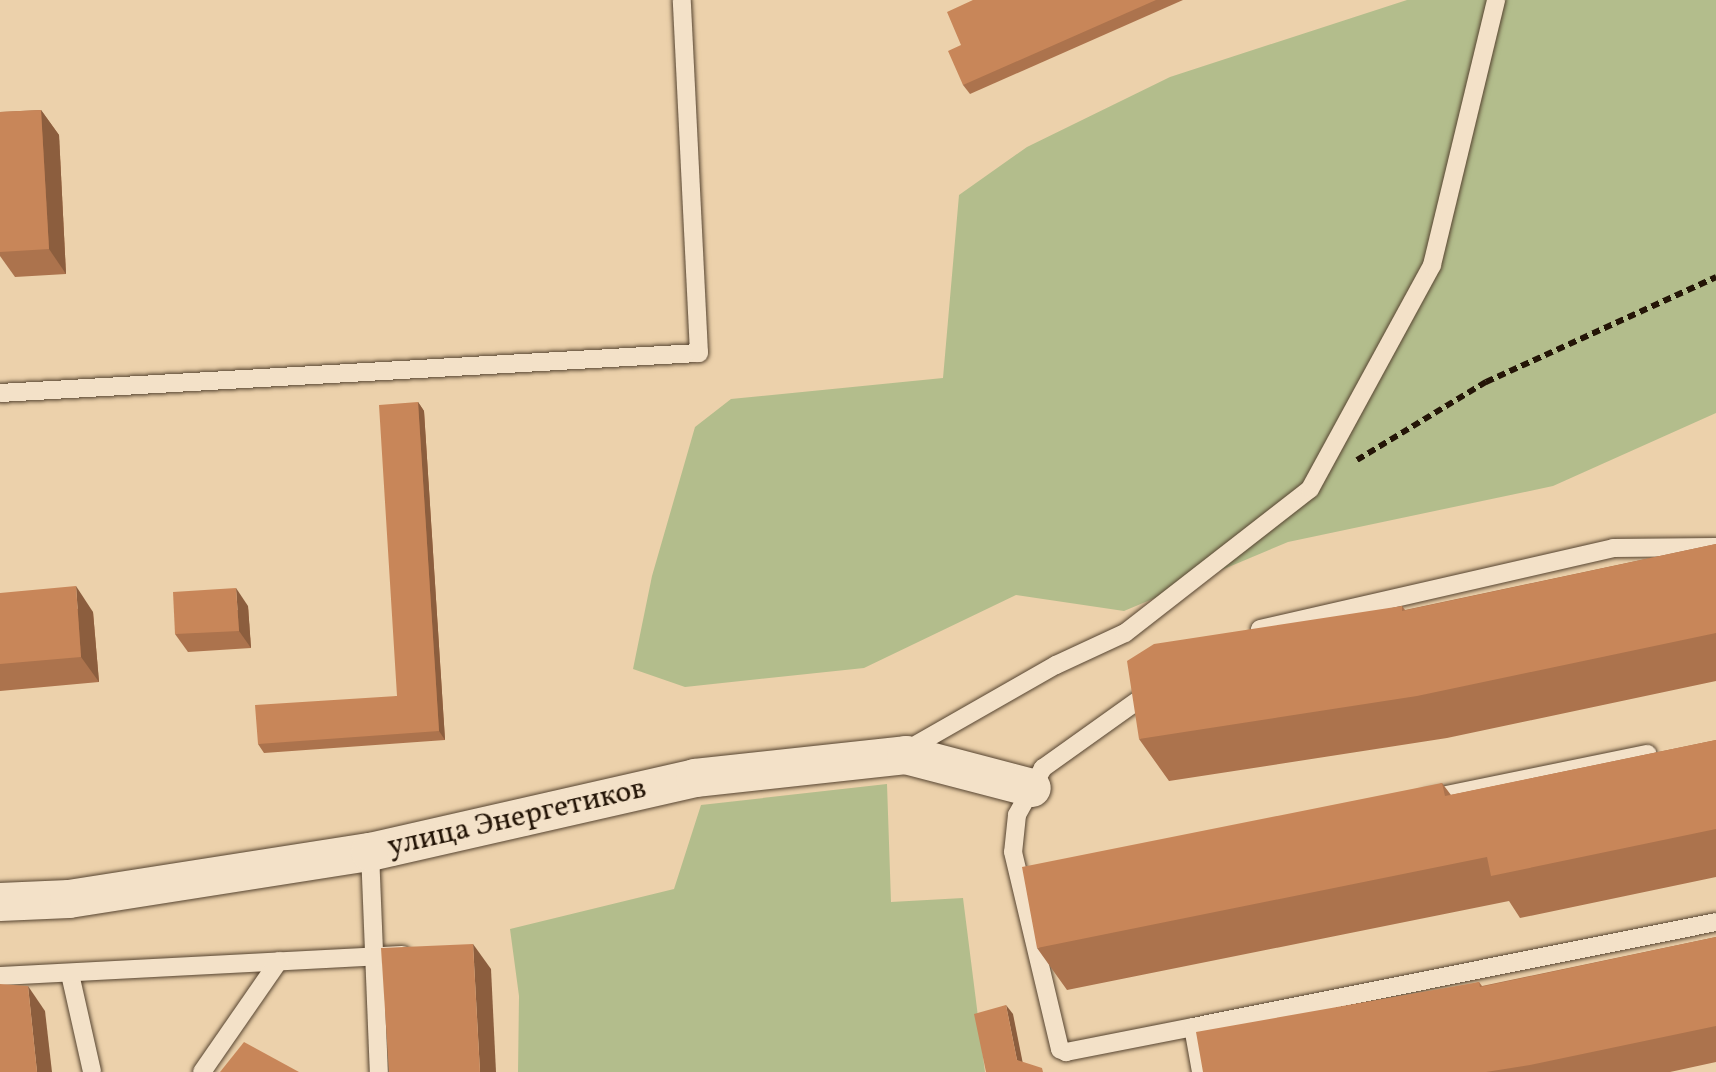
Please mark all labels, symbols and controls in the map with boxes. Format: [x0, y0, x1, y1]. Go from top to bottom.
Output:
street label: улица Энергетиков [384, 771, 650, 865]

